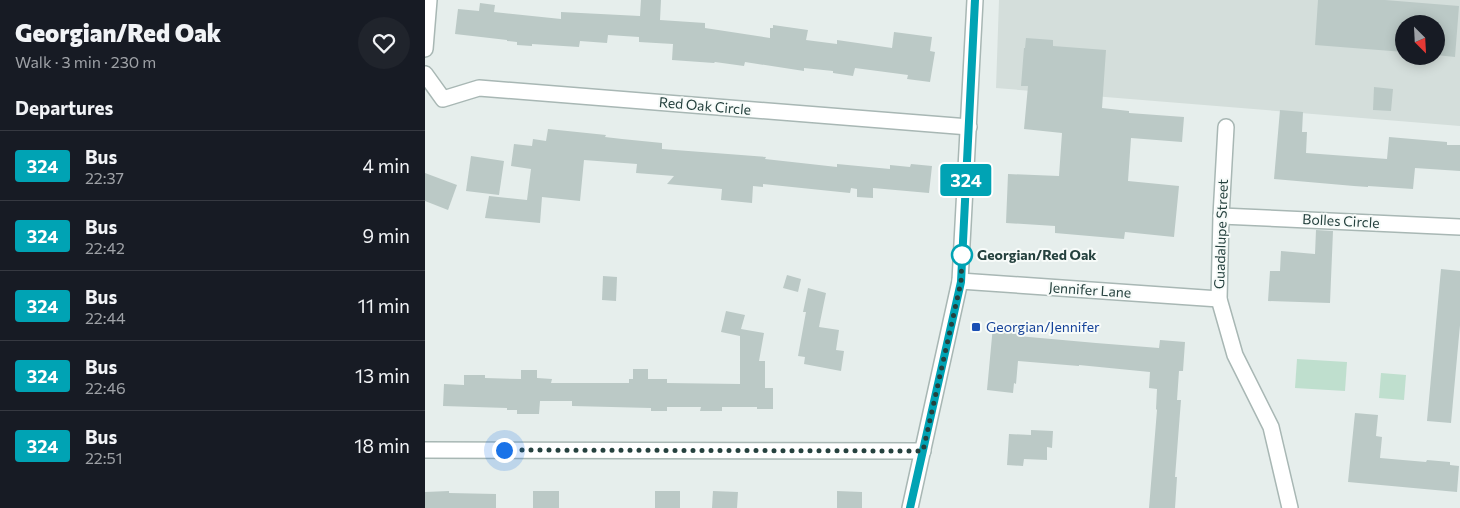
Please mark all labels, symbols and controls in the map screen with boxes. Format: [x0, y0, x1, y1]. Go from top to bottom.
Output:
north arrow [1395, 15, 1445, 65]
map controls [1395, 15, 1445, 65]
button: heart [358, 17, 410, 69]
text: Georgian/Red Oak [15, 18, 221, 47]
text: Walk · 3 min · 230 m [15, 52, 156, 71]
street label: Red Oak Circle [658, 93, 752, 118]
text: Departures [15, 96, 113, 119]
text: Bus [85, 145, 117, 168]
text: 4 min [363, 154, 410, 177]
text: 324 [27, 155, 58, 177]
line badge: 324 [937, 164, 995, 196]
text: 22:37 [85, 168, 124, 187]
text: 324 [950, 169, 982, 191]
street label: Guadalupe Street [1210, 178, 1231, 289]
street label: Bolles Circle [1302, 210, 1380, 231]
text: Bus [85, 215, 117, 238]
text: 9 min [362, 224, 410, 247]
text: 324 [27, 225, 58, 247]
text: 22:42 [85, 238, 125, 257]
marker: Georgian/Red Oak [951, 244, 973, 266]
place label: Georgian/Red Oak [977, 246, 1096, 263]
street label: Jennifer Lane [1048, 278, 1132, 301]
text: Bus [85, 285, 117, 308]
text: 11 min [358, 294, 410, 317]
text: 324 [27, 295, 58, 317]
text: 22:44 [85, 308, 126, 327]
place label: Georgian/Jennifer [986, 318, 1100, 335]
marker: Georgian/Jennifer [970, 321, 982, 333]
text: Bus [85, 355, 117, 378]
text: 13 min [355, 364, 410, 387]
text: 324 [27, 365, 58, 387]
text: 22:46 [85, 378, 126, 397]
text: Bus [85, 425, 117, 448]
text: 18 min [354, 434, 410, 457]
text: 324 [27, 435, 58, 457]
your location [492, 438, 517, 463]
text: 22:51 [85, 448, 123, 467]

